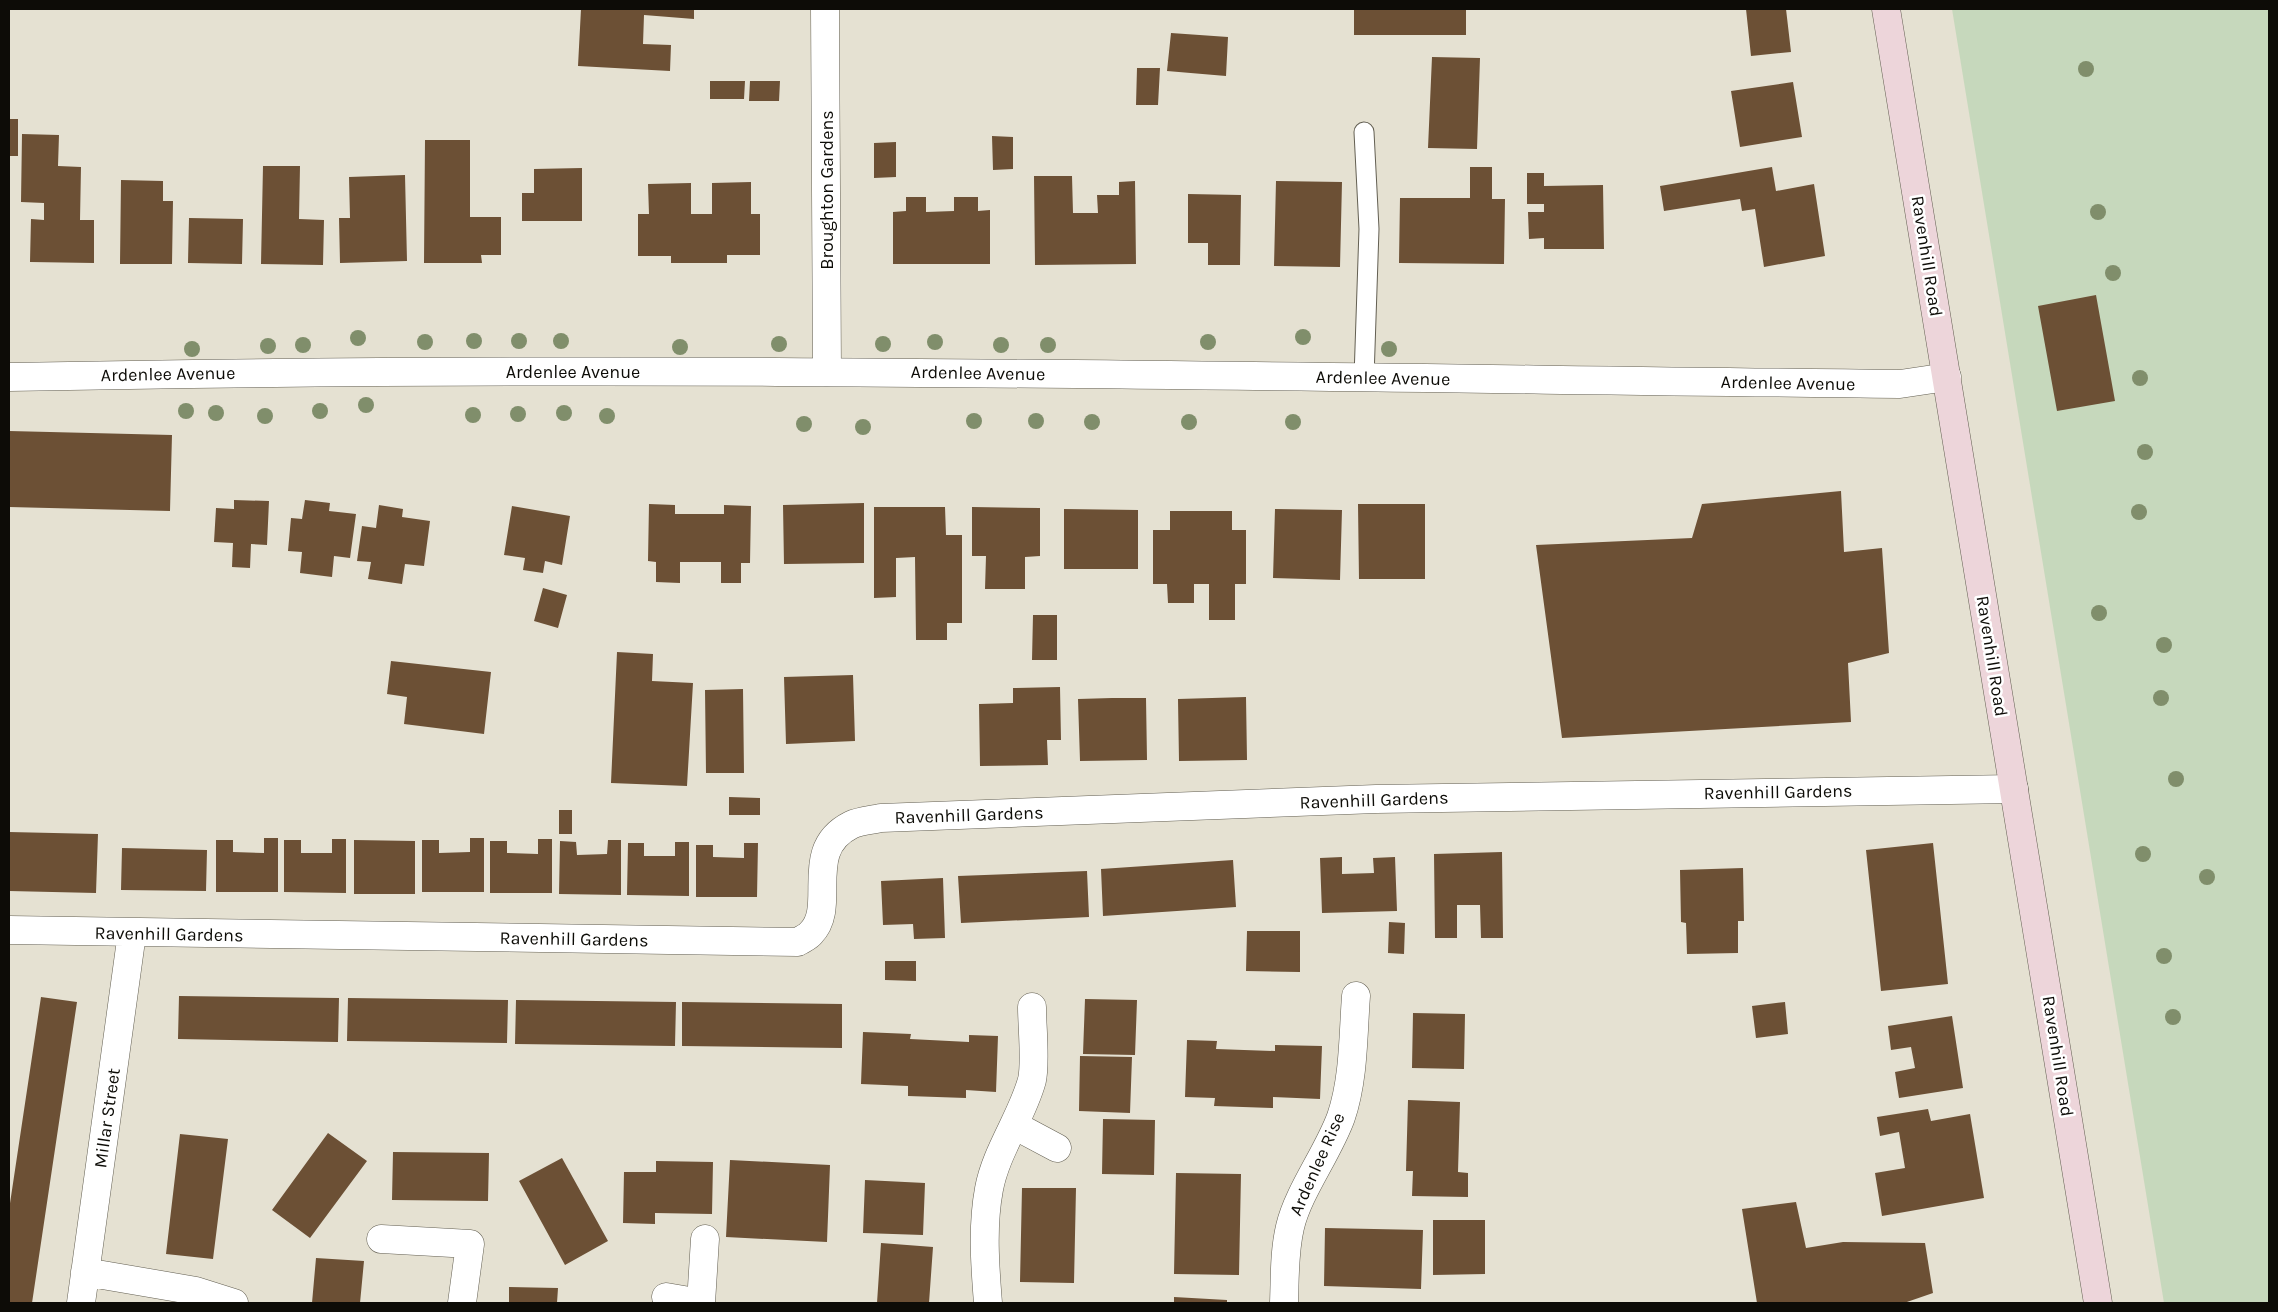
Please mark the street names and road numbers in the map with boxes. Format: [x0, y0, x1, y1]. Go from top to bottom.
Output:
street label: Broughton Gardens [816, 110, 838, 270]
street label: Ravenhill Road [1907, 194, 1947, 318]
street label: Ardenlee Avenue [506, 361, 640, 383]
street label: Ardenlee Avenue [910, 361, 1046, 385]
street label: Ardenlee Avenue [100, 362, 236, 386]
street label: Ardenlee Avenue [1315, 366, 1451, 390]
street label: Ardenlee Avenue [1720, 371, 1856, 395]
street label: Ravenhill Road [1972, 594, 2012, 718]
street label: Ravenhill Gardens [1703, 780, 1853, 804]
street label: Ravenhill Gardens [1299, 786, 1449, 814]
street label: Ravenhill Gardens [894, 801, 1044, 829]
street label: Ravenhill Gardens [94, 922, 244, 946]
street label: Ravenhill Gardens [499, 927, 649, 951]
street label: Ravenhill Road [2038, 994, 2078, 1118]
street label: Millar Street [89, 1066, 125, 1169]
street label: Ardenlee Rise [1284, 1109, 1350, 1219]

